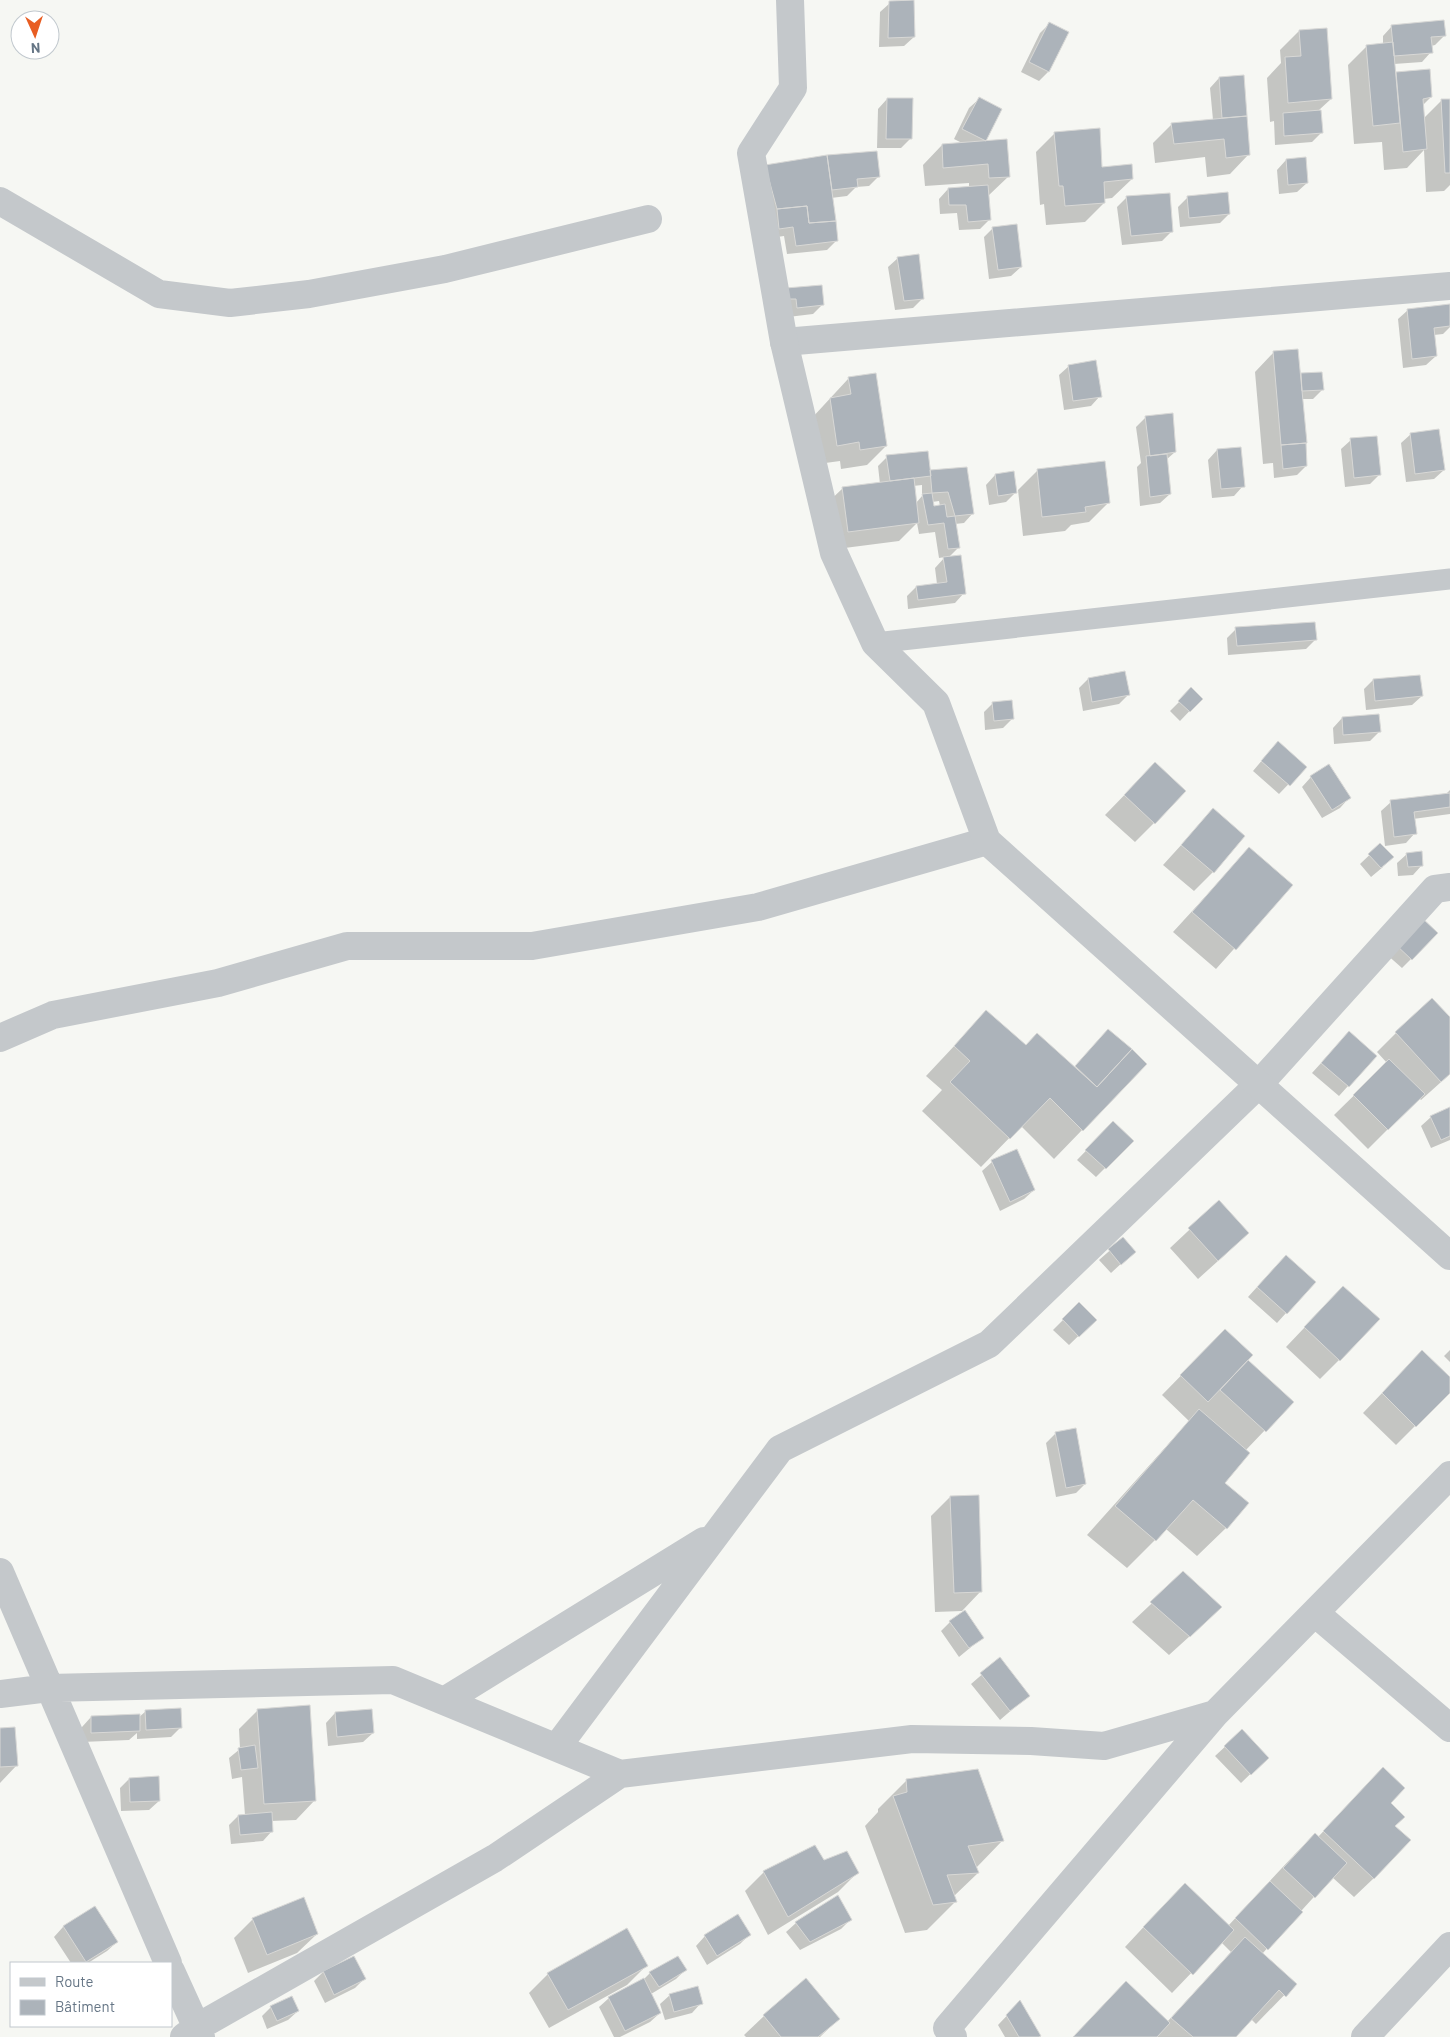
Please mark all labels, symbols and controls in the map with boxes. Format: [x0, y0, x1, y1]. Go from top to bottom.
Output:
north arrow [10, 10, 60, 60]
text: N [31, 40, 41, 57]
legend [10, 1962, 172, 2027]
text: Route [55, 1972, 94, 1990]
text: Bâtiment [55, 1997, 115, 2015]

